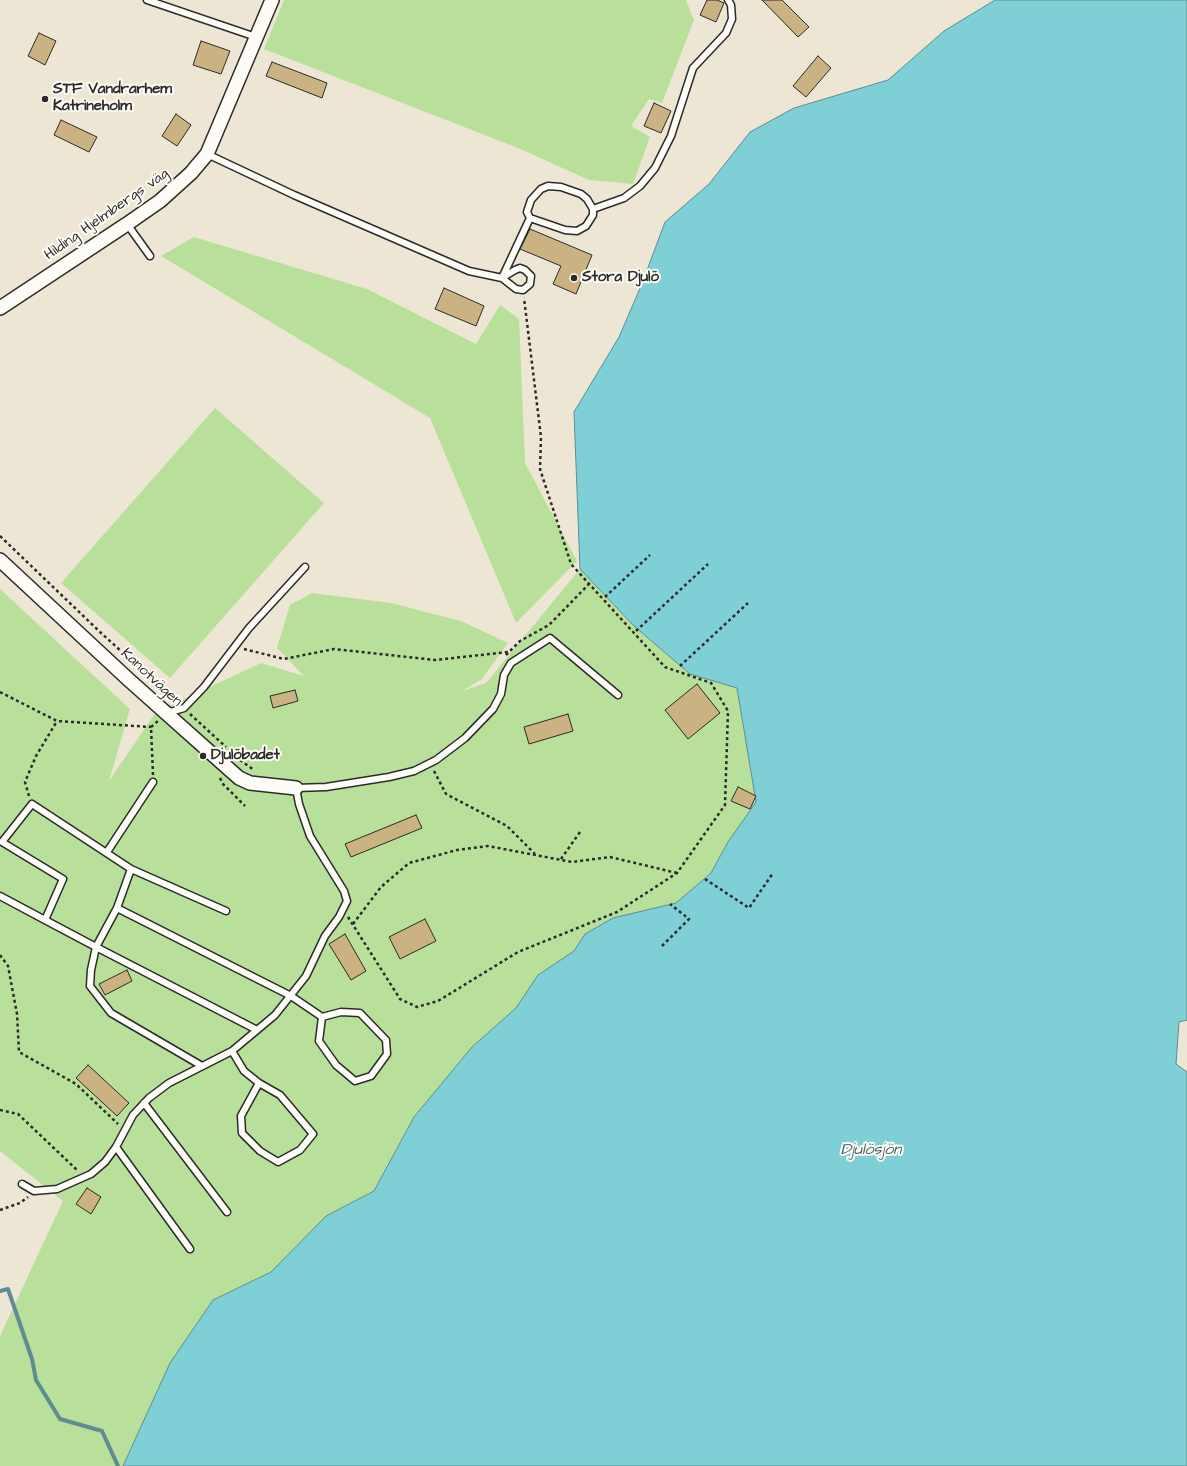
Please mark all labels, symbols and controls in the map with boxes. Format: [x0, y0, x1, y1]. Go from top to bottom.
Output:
place label: STF Vandrarhem Katrineholm [53, 81, 172, 116]
marker: STF Vandrarhem Katrineholm [40, 94, 50, 104]
street label: Hilding Hjelmbergs väg [41, 165, 173, 265]
place label: Stora Djulö [582, 269, 659, 287]
marker: Stora Djulö [569, 273, 579, 283]
street label: Kanotvägen [117, 645, 185, 711]
place label: Djulöbadet [211, 747, 280, 765]
marker: Djulöbadet [198, 751, 208, 761]
water label: Djulösjön [841, 1141, 901, 1161]

